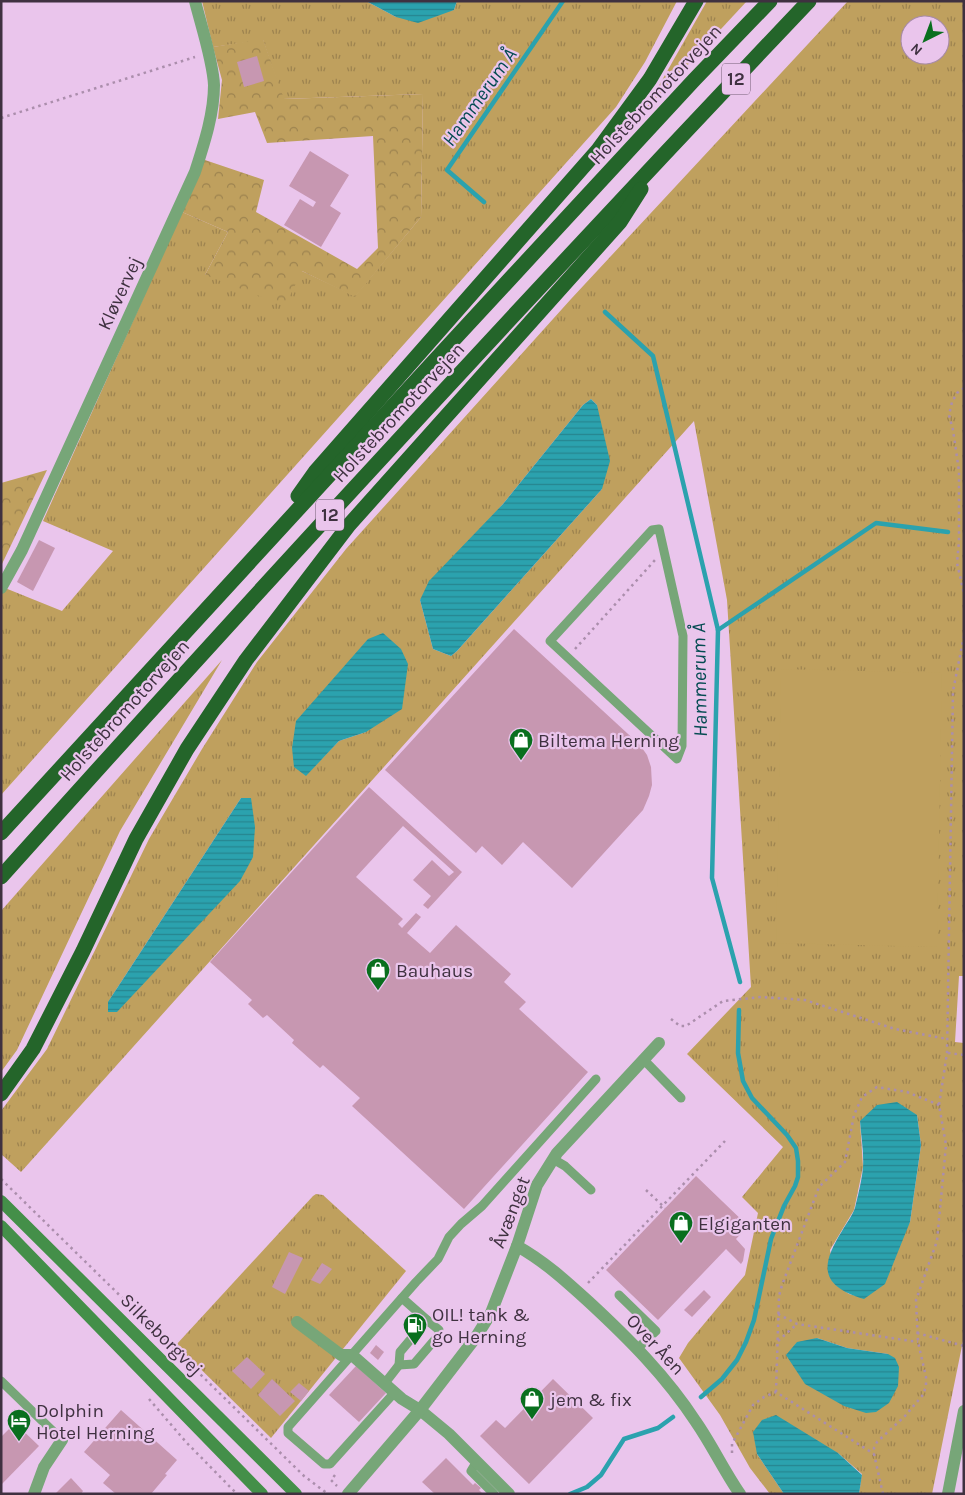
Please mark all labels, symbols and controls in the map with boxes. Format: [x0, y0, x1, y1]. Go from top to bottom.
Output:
north arrow [900, 15, 950, 65]
street label: Holstebromotorvejen [585, 20, 726, 169]
text: N [907, 40, 926, 59]
water label: Hammerum Å [437, 44, 522, 151]
road number: 12 [722, 64, 750, 95]
street label: Kløvervej [93, 253, 147, 334]
street label: Holstebromotorvejen [328, 338, 469, 487]
road number: 12 [316, 500, 344, 530]
water label: Hammerum Å [687, 623, 712, 737]
street label: Holstebromotorvejen [55, 635, 194, 786]
shop icon: Biltema Herning [508, 727, 534, 761]
place label: Biltema Herning [538, 730, 679, 752]
shop icon: Bauhaus [365, 957, 391, 991]
place label: Bauhaus [396, 960, 473, 982]
street label: Åvænget [487, 1173, 535, 1251]
shop icon: Elgiganten [668, 1210, 694, 1244]
place label: Elgiganten [698, 1213, 791, 1235]
street label: Silkeborgvej [116, 1289, 207, 1380]
place label: OIL! tank & go Herning [432, 1304, 530, 1348]
street label: Over Åen [622, 1310, 689, 1380]
fuel station icon: OIL! tank & go Herning [402, 1312, 428, 1346]
shop icon: jem & fix [519, 1386, 545, 1420]
place label: jem & fix [548, 1389, 632, 1411]
place label: Dolphin Hotel Herning [36, 1400, 155, 1444]
hotel icon: Dolphin Hotel Herning [6, 1408, 32, 1442]

